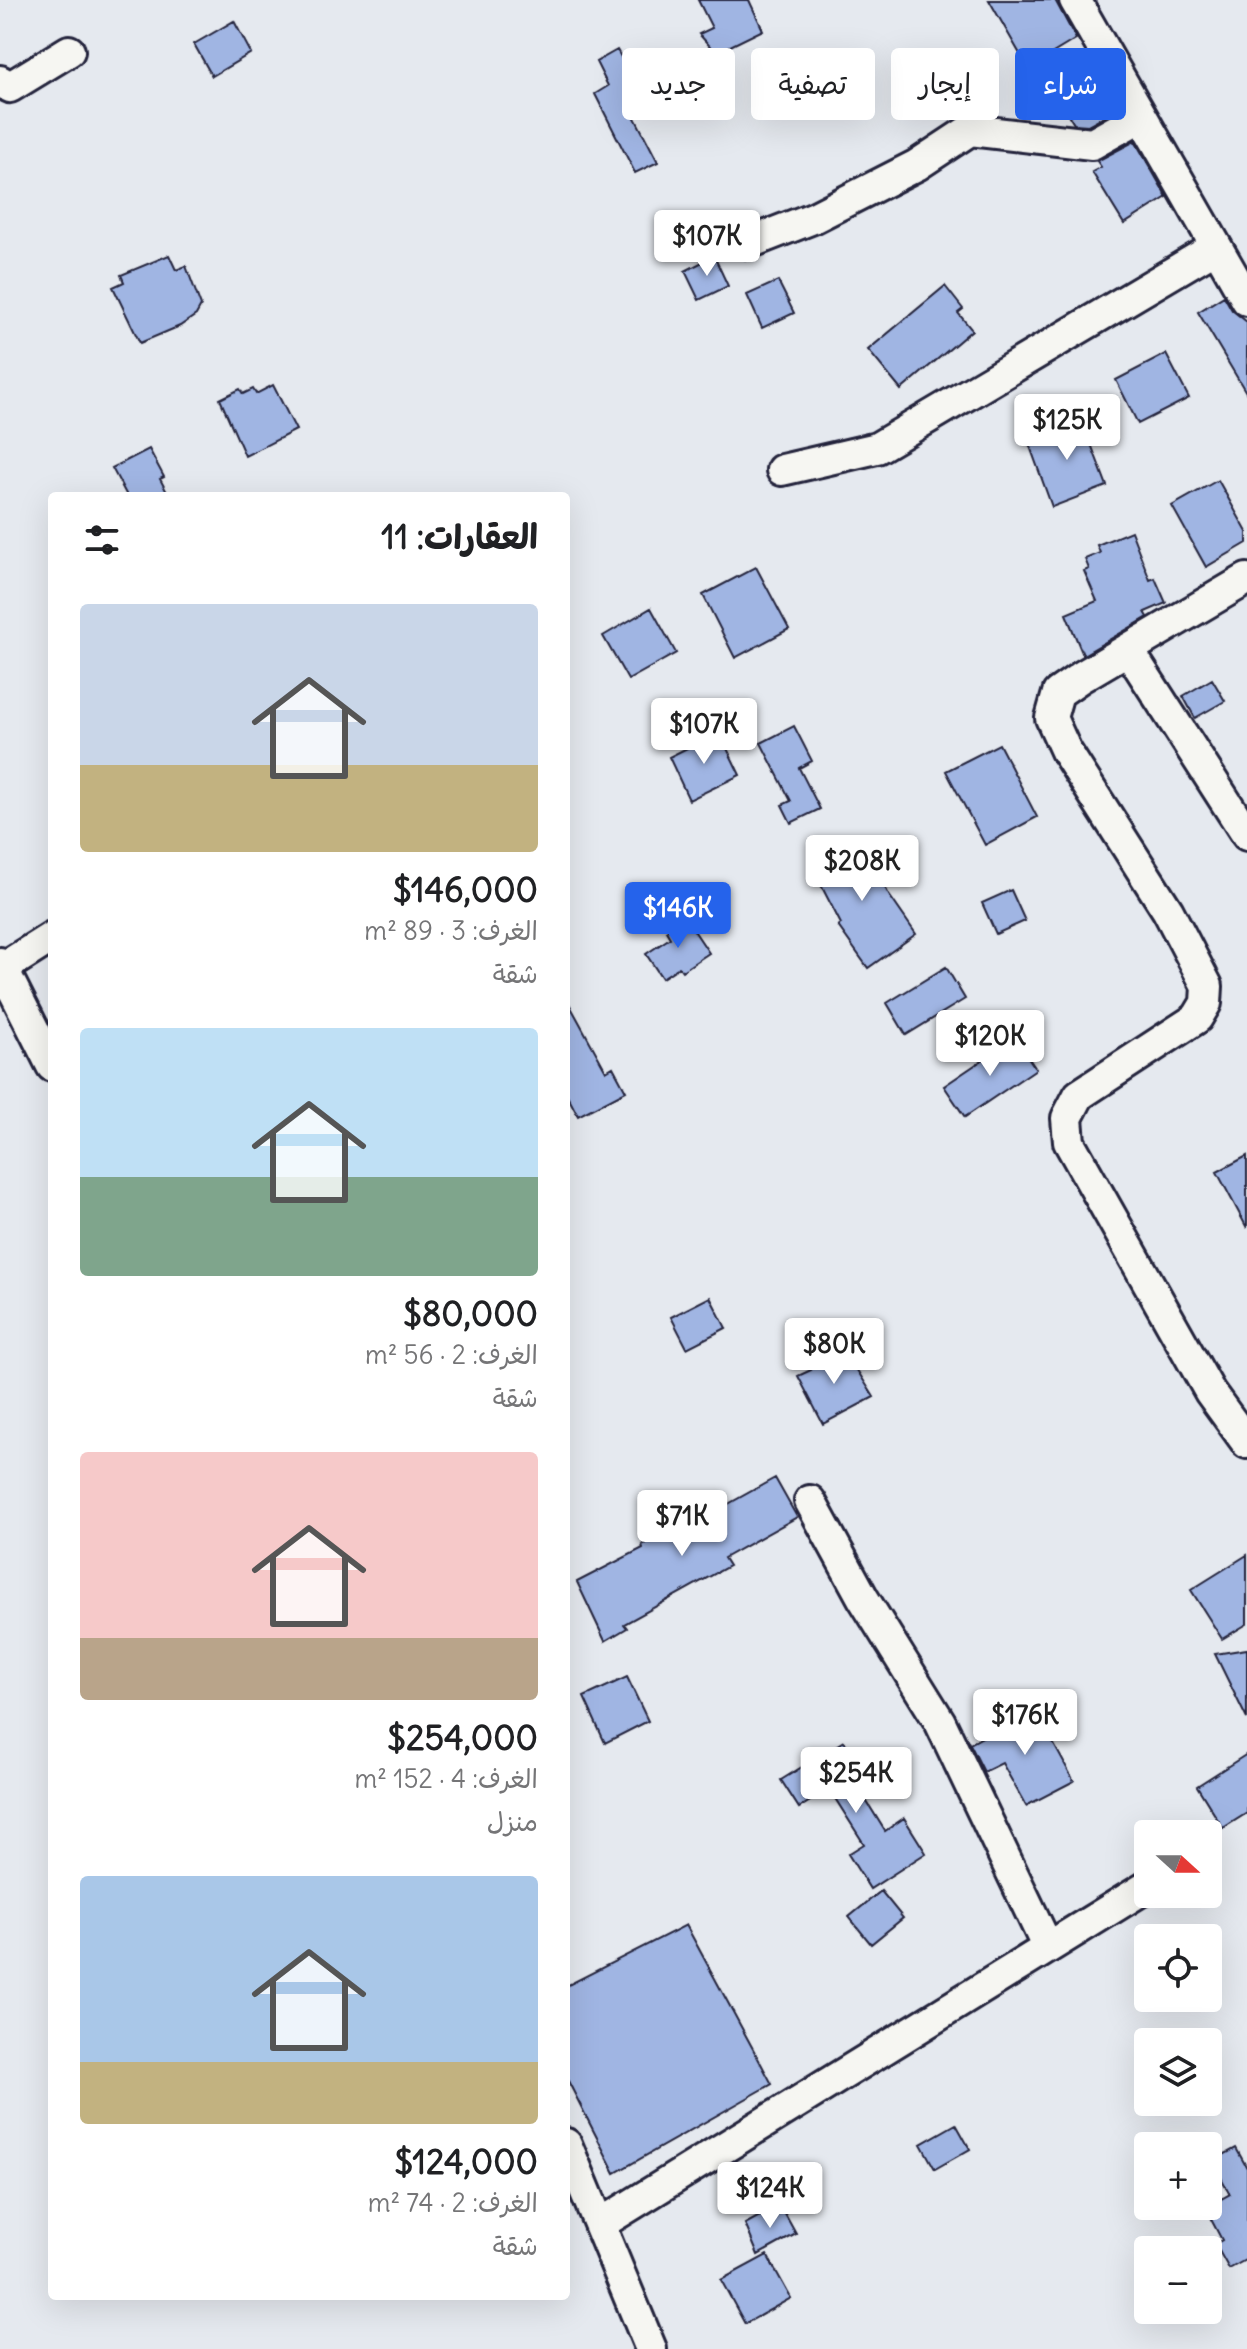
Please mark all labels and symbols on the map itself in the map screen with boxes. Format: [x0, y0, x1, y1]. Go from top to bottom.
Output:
pin: $107K [651, 210, 763, 278]
pin: $125K [1011, 394, 1123, 462]
pin: $107K [648, 698, 760, 766]
pin: $208K [806, 835, 918, 903]
pin: $146K [622, 882, 734, 950]
pin: $120K [934, 1010, 1046, 1078]
pin: $80K [787, 1318, 881, 1386]
pin: $71K [635, 1490, 729, 1558]
pin: $176K [969, 1689, 1081, 1757]
pin: $254K [800, 1747, 912, 1815]
north arrow [1134, 1820, 1222, 1908]
pin: $124K [714, 2162, 826, 2230]

